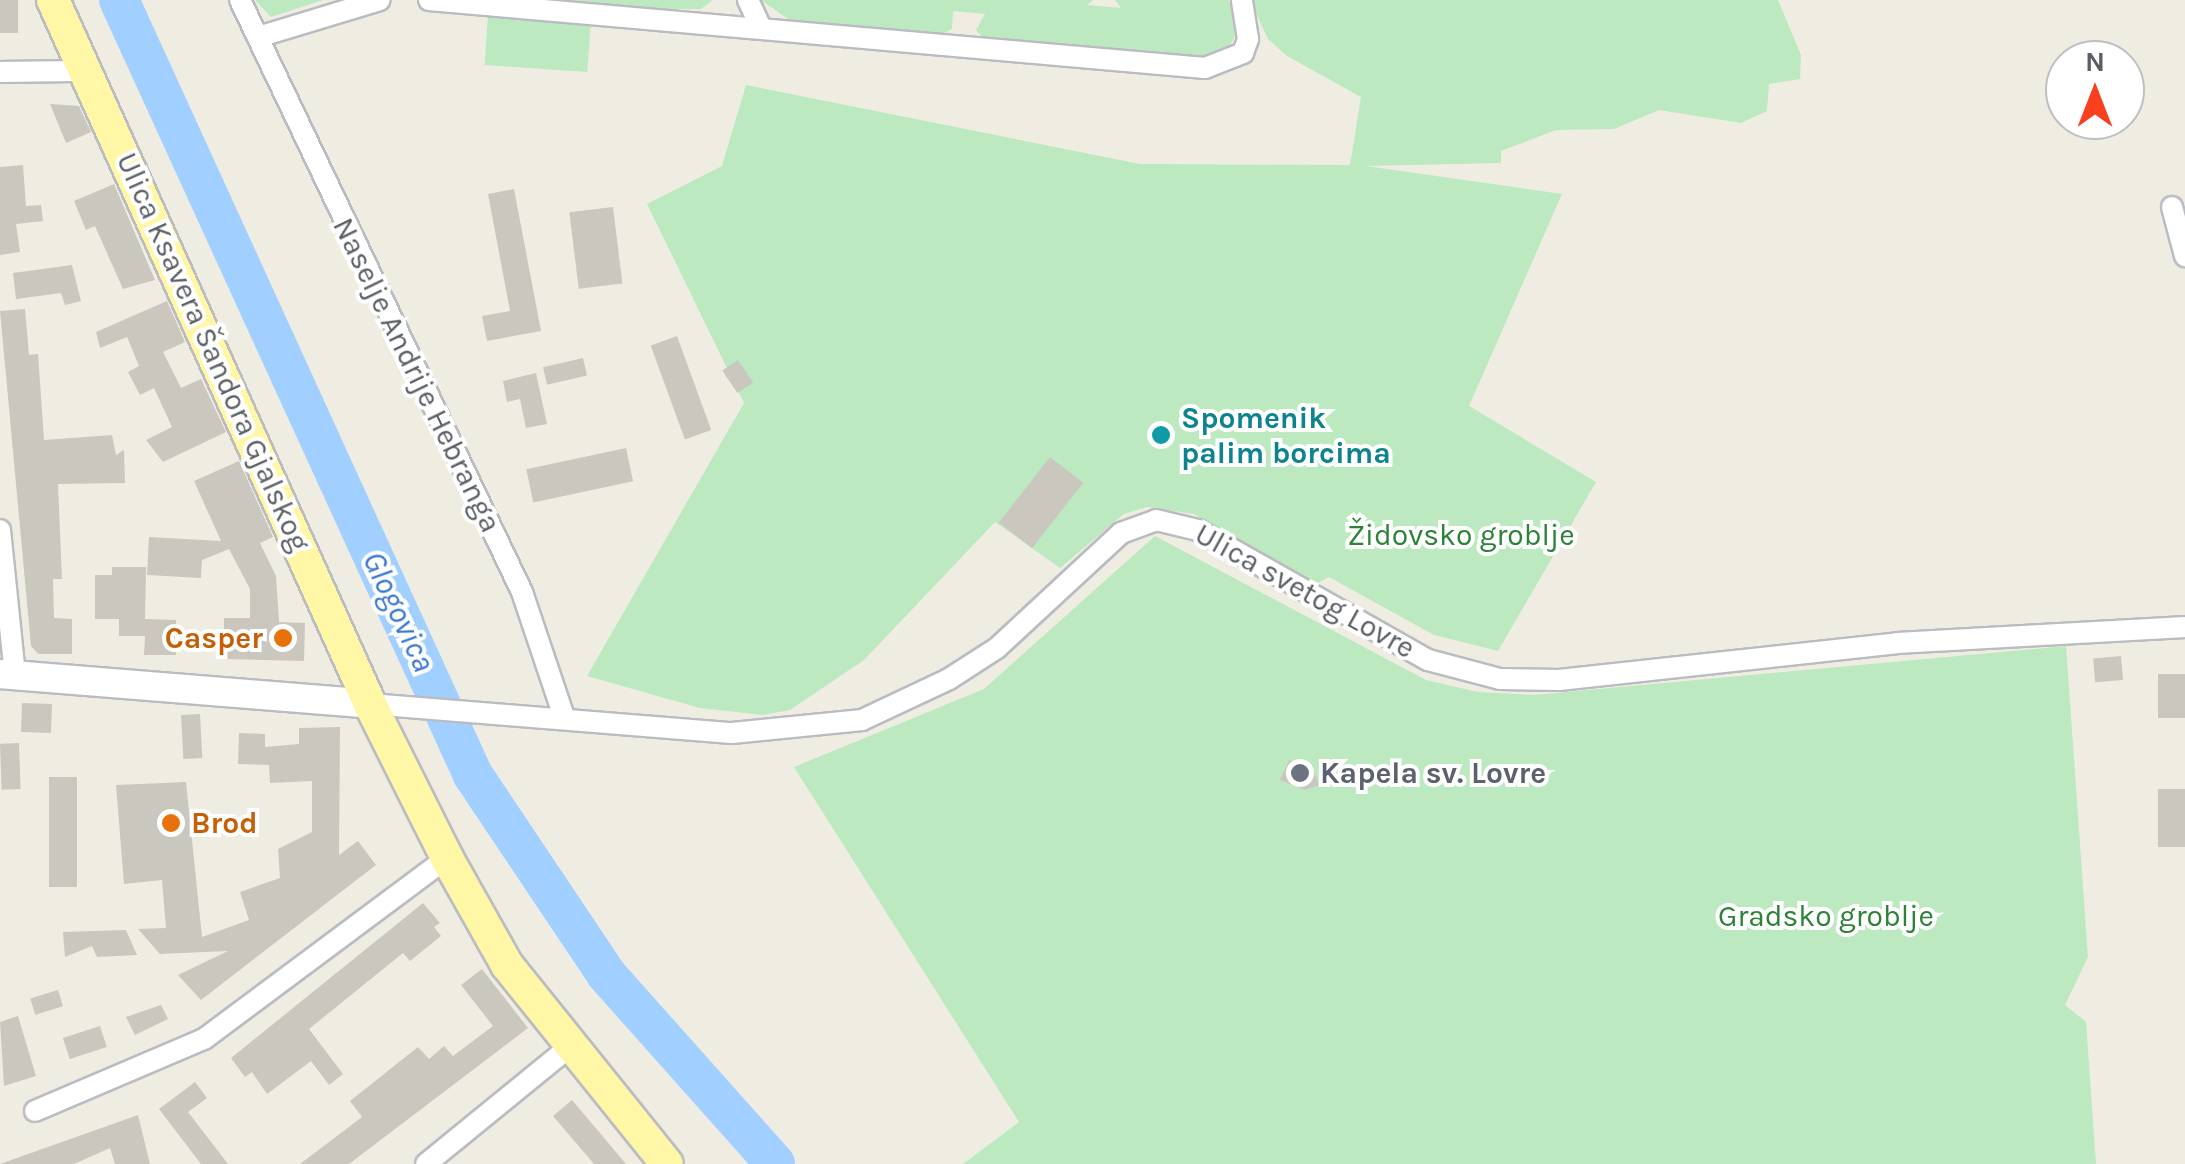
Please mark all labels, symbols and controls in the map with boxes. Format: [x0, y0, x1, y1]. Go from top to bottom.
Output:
north arrow [2045, 40, 2145, 140]
text: N [2085, 45, 2105, 78]
street label: Ulica Ksavera Šandora Gjalskog [109, 147, 317, 557]
street label: Naselje Andrije Hebranga [325, 212, 509, 538]
place label: Spomenik palim borcima [1181, 400, 1391, 470]
marker: Spomenik palim borcima [1150, 424, 1172, 446]
street label: Ulica svetog Lovre [1189, 516, 1421, 666]
park label: Židovsko groblje [1347, 517, 1575, 553]
water label: Glogovica [353, 546, 443, 678]
place label: Casper [165, 620, 263, 656]
marker: Casper [272, 627, 294, 649]
place label: Kapela sv. Lovre [1320, 755, 1546, 791]
marker: Kapela sv. Lovre [1289, 762, 1311, 784]
place label: Brod [191, 805, 258, 841]
marker: Brod [160, 812, 182, 834]
park label: Gradsko groblje [1718, 898, 1934, 934]

